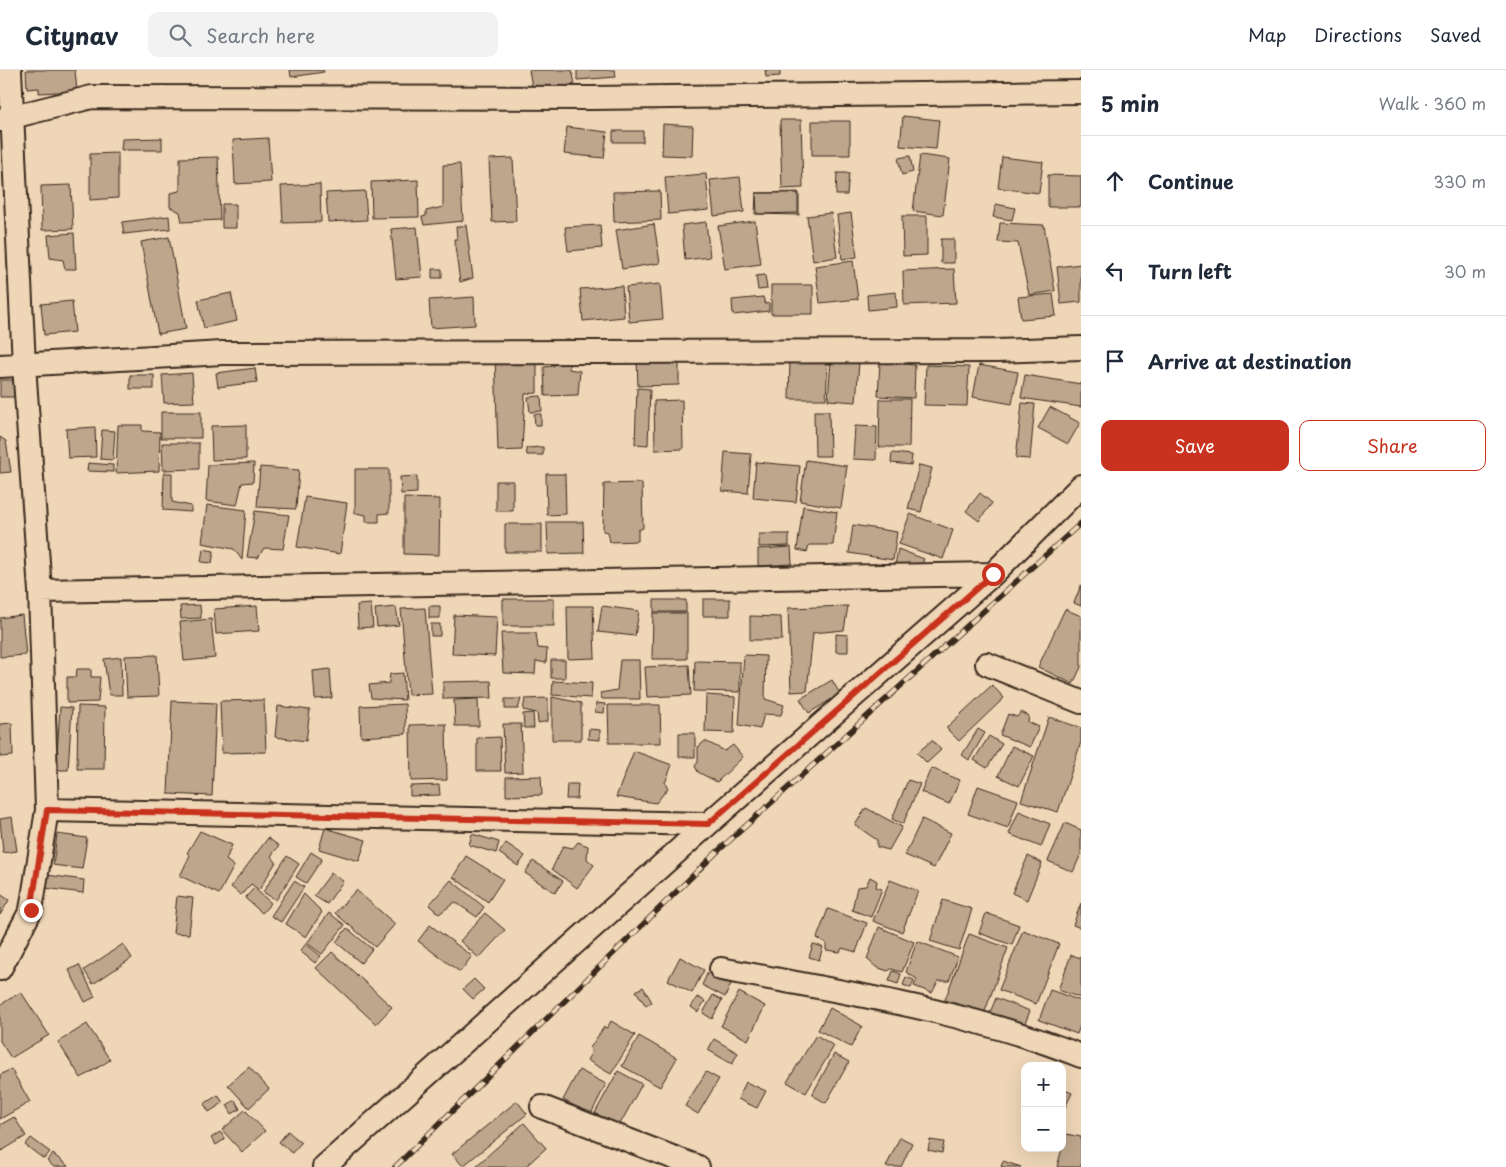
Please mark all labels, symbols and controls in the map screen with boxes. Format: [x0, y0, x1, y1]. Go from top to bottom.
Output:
search box [148, 12, 498, 57]
text: Citynav [25, 17, 118, 53]
icon: search [166, 21, 194, 49]
text: Search here [206, 21, 315, 49]
text: Map [1248, 21, 1286, 48]
text: Directions [1314, 21, 1402, 48]
text: Saved [1430, 21, 1481, 48]
text: 5 min [1101, 87, 1159, 119]
text: Walk · 360 m [1379, 91, 1486, 115]
icon: ahead [1101, 167, 1129, 195]
text: Continue [1148, 167, 1234, 195]
text: 330 m [1433, 169, 1486, 193]
icon: left [1101, 257, 1129, 285]
text: Turn left [1148, 257, 1232, 285]
text: 30 m [1444, 259, 1486, 283]
icon: arrive [1101, 347, 1129, 375]
text: Arrive at destination [1148, 347, 1352, 375]
button: Save [1101, 420, 1289, 471]
button: Share [1299, 420, 1486, 471]
route start [982, 563, 1005, 586]
route end [20, 899, 43, 922]
map controls [1021, 1062, 1066, 1152]
button: + [1021, 1062, 1066, 1107]
button: − [1021, 1107, 1066, 1152]

